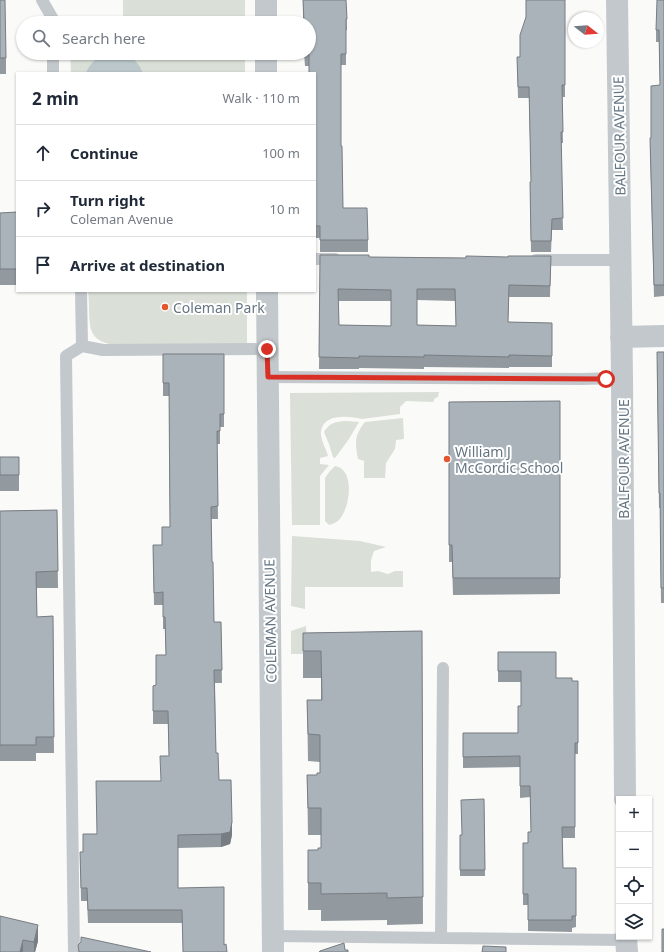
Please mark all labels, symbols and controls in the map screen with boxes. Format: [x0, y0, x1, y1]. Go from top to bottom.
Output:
north arrow [568, 12, 604, 48]
search box [16, 16, 316, 60]
icon: search [30, 27, 52, 49]
text: Search here [62, 28, 145, 48]
street label: BALFOUR AVENUE [608, 76, 630, 196]
text: 2 min [32, 87, 79, 110]
text: Walk · 110 m [222, 89, 300, 107]
icon: ahead [32, 142, 54, 164]
text: Continue [70, 143, 138, 163]
text: 100 m [262, 144, 300, 162]
text: Turn right [70, 190, 145, 210]
icon: right [32, 198, 54, 220]
text: 10 m [270, 200, 300, 218]
text: Coleman Avenue [70, 210, 173, 228]
icon: arrive [32, 254, 54, 276]
text: Arrive at destination [70, 255, 225, 275]
place label: Coleman Park [173, 298, 265, 317]
marker: Coleman Park [160, 302, 170, 312]
route end [258, 340, 276, 358]
route start [597, 370, 615, 388]
street label: BALFOUR AVENUE [614, 399, 633, 519]
place label: William J McCordic School [455, 442, 563, 477]
marker: William J McCordic School [442, 454, 452, 464]
street label: COLEMAN AVENUE [259, 559, 281, 683]
map controls [616, 796, 652, 940]
button: + [616, 796, 652, 832]
button: − [616, 832, 652, 868]
button: locate [616, 868, 652, 904]
button: layers [616, 904, 652, 940]

